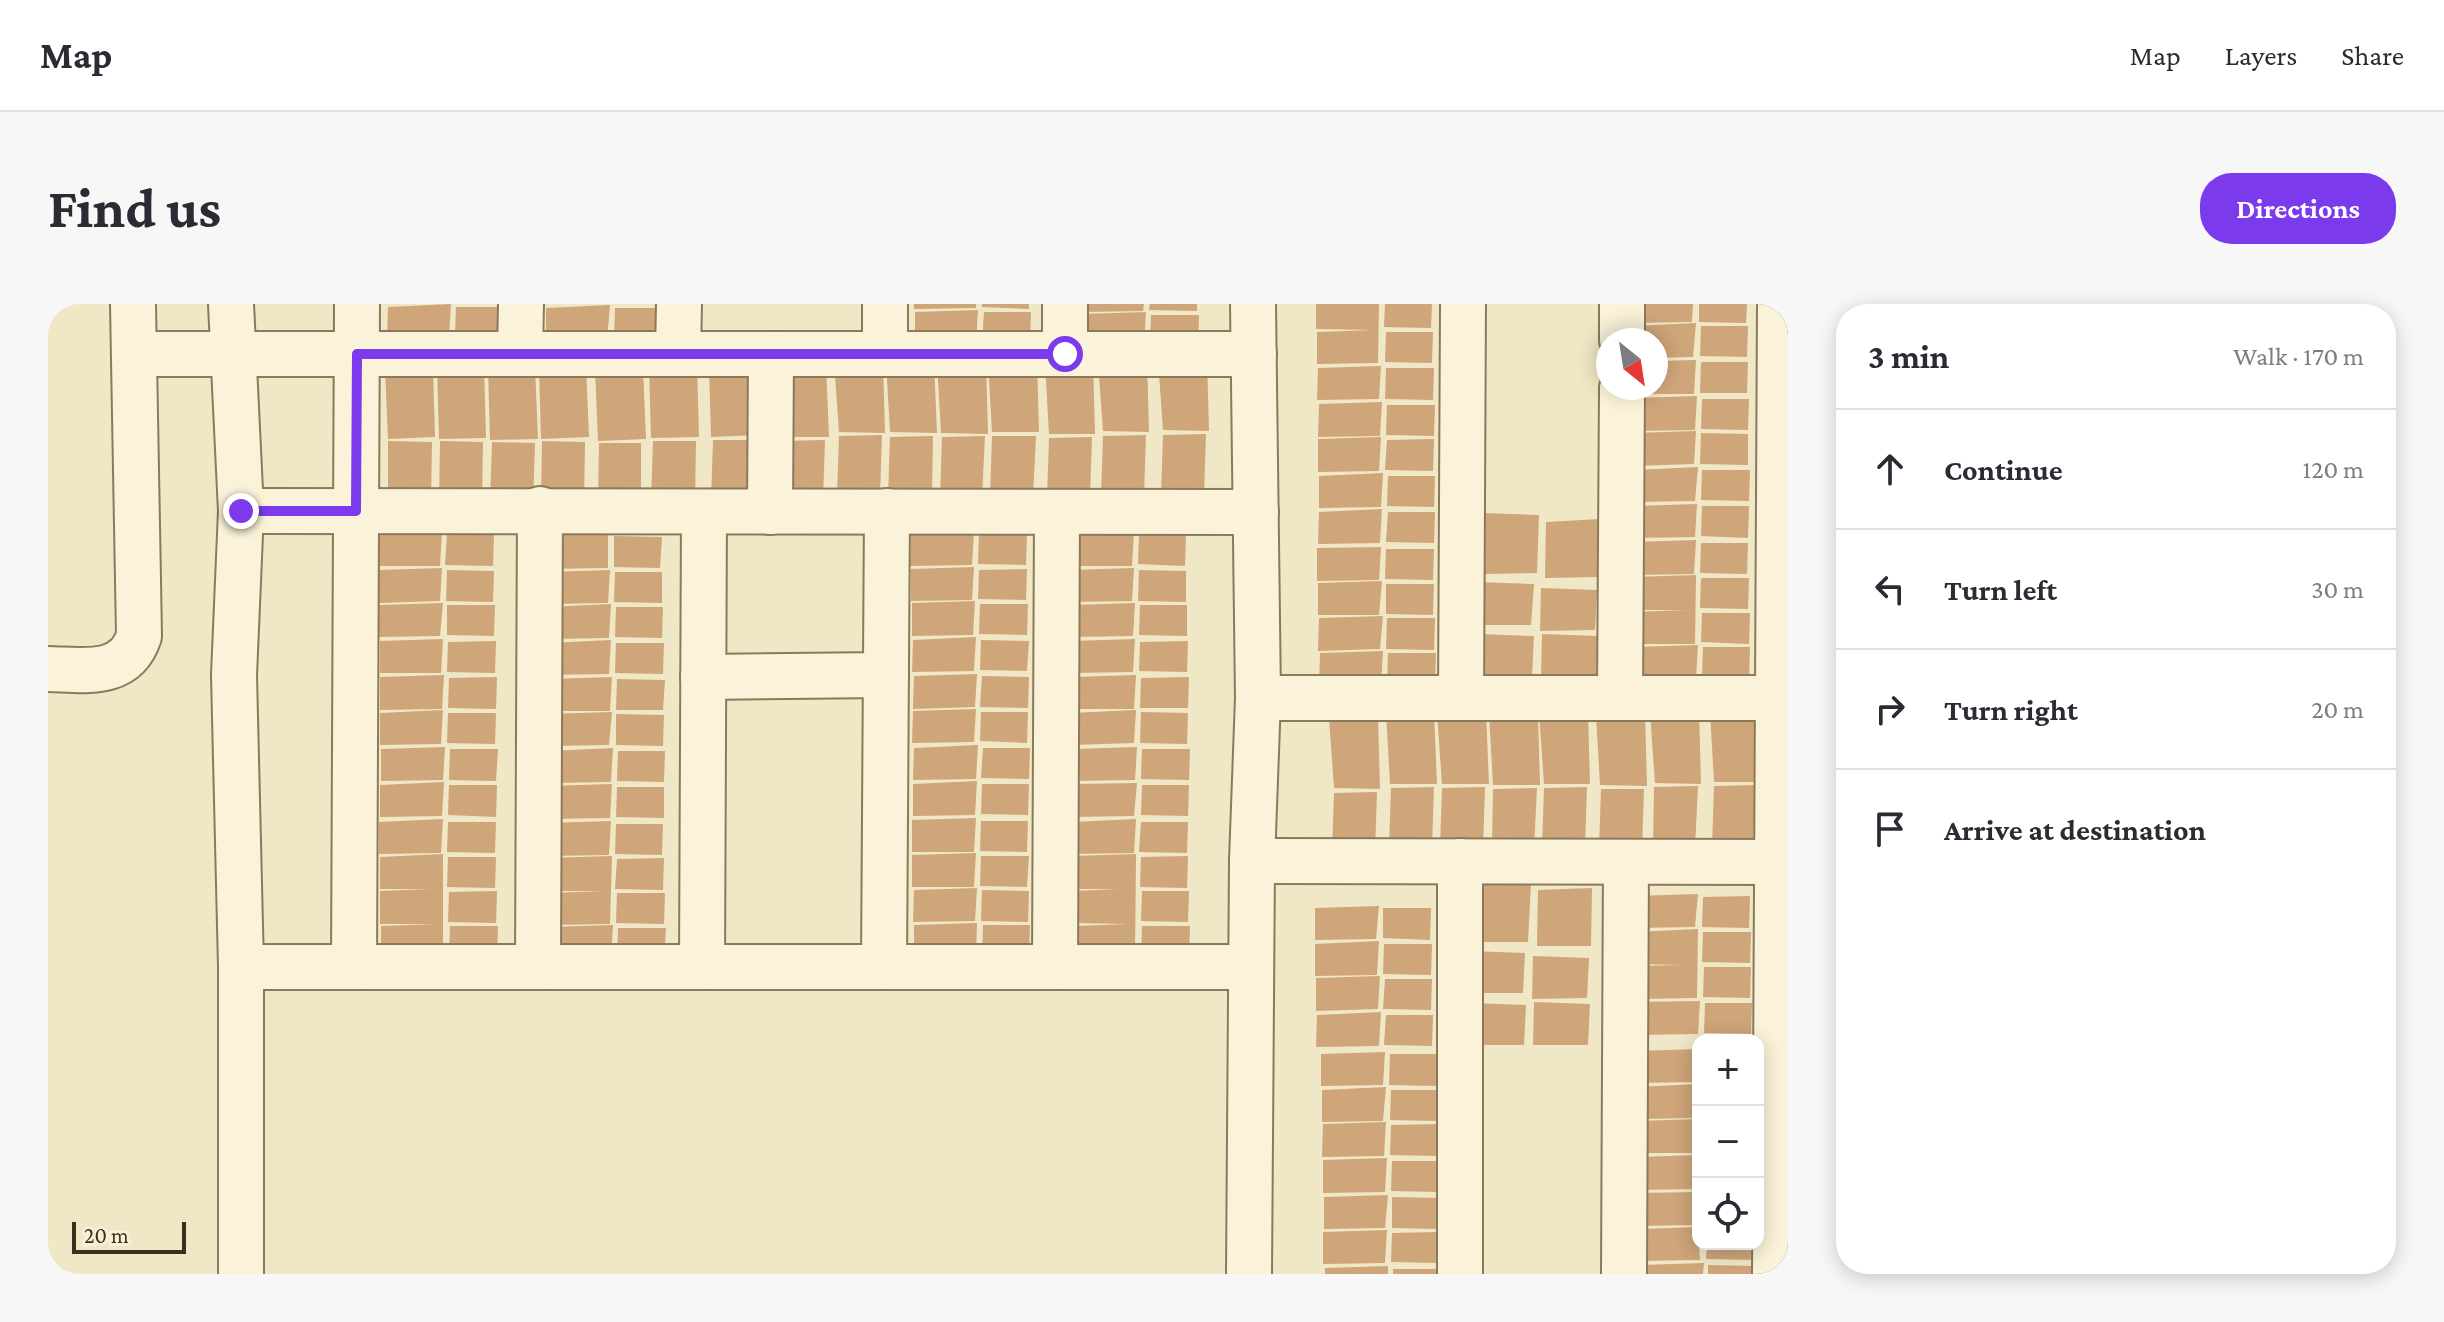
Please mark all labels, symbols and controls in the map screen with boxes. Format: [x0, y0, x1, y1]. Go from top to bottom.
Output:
text: Map [40, 34, 113, 76]
text: Map [2130, 40, 2181, 71]
text: Layers [2225, 40, 2297, 71]
text: Share [2341, 40, 2404, 71]
button: Directions [2200, 173, 2396, 244]
text: Find us [48, 177, 221, 239]
north arrow [1596, 328, 1668, 400]
route start [1047, 336, 1083, 372]
text: 3 min [1868, 338, 1949, 375]
text: Walk · 170 m [2233, 342, 2364, 371]
icon: ahead [1868, 447, 1912, 491]
text: Continue [1944, 453, 2063, 486]
text: 120 m [2303, 455, 2364, 484]
route end [223, 493, 259, 529]
icon: left [1868, 567, 1912, 611]
text: Turn left [1944, 573, 2057, 606]
text: 30 m [2311, 575, 2364, 604]
icon: right [1868, 687, 1912, 731]
text: Turn right [1944, 693, 2078, 726]
text: 20 m [2311, 695, 2364, 724]
icon: arrive [1868, 807, 1912, 851]
text: Arrive at destination [1944, 813, 2206, 846]
map controls [1692, 1034, 1764, 1250]
button: + [1692, 1034, 1764, 1106]
button: − [1692, 1106, 1764, 1178]
button: locate [1692, 1178, 1764, 1250]
scale bar [72, 1218, 186, 1254]
text: 20 m [84, 1223, 129, 1248]

